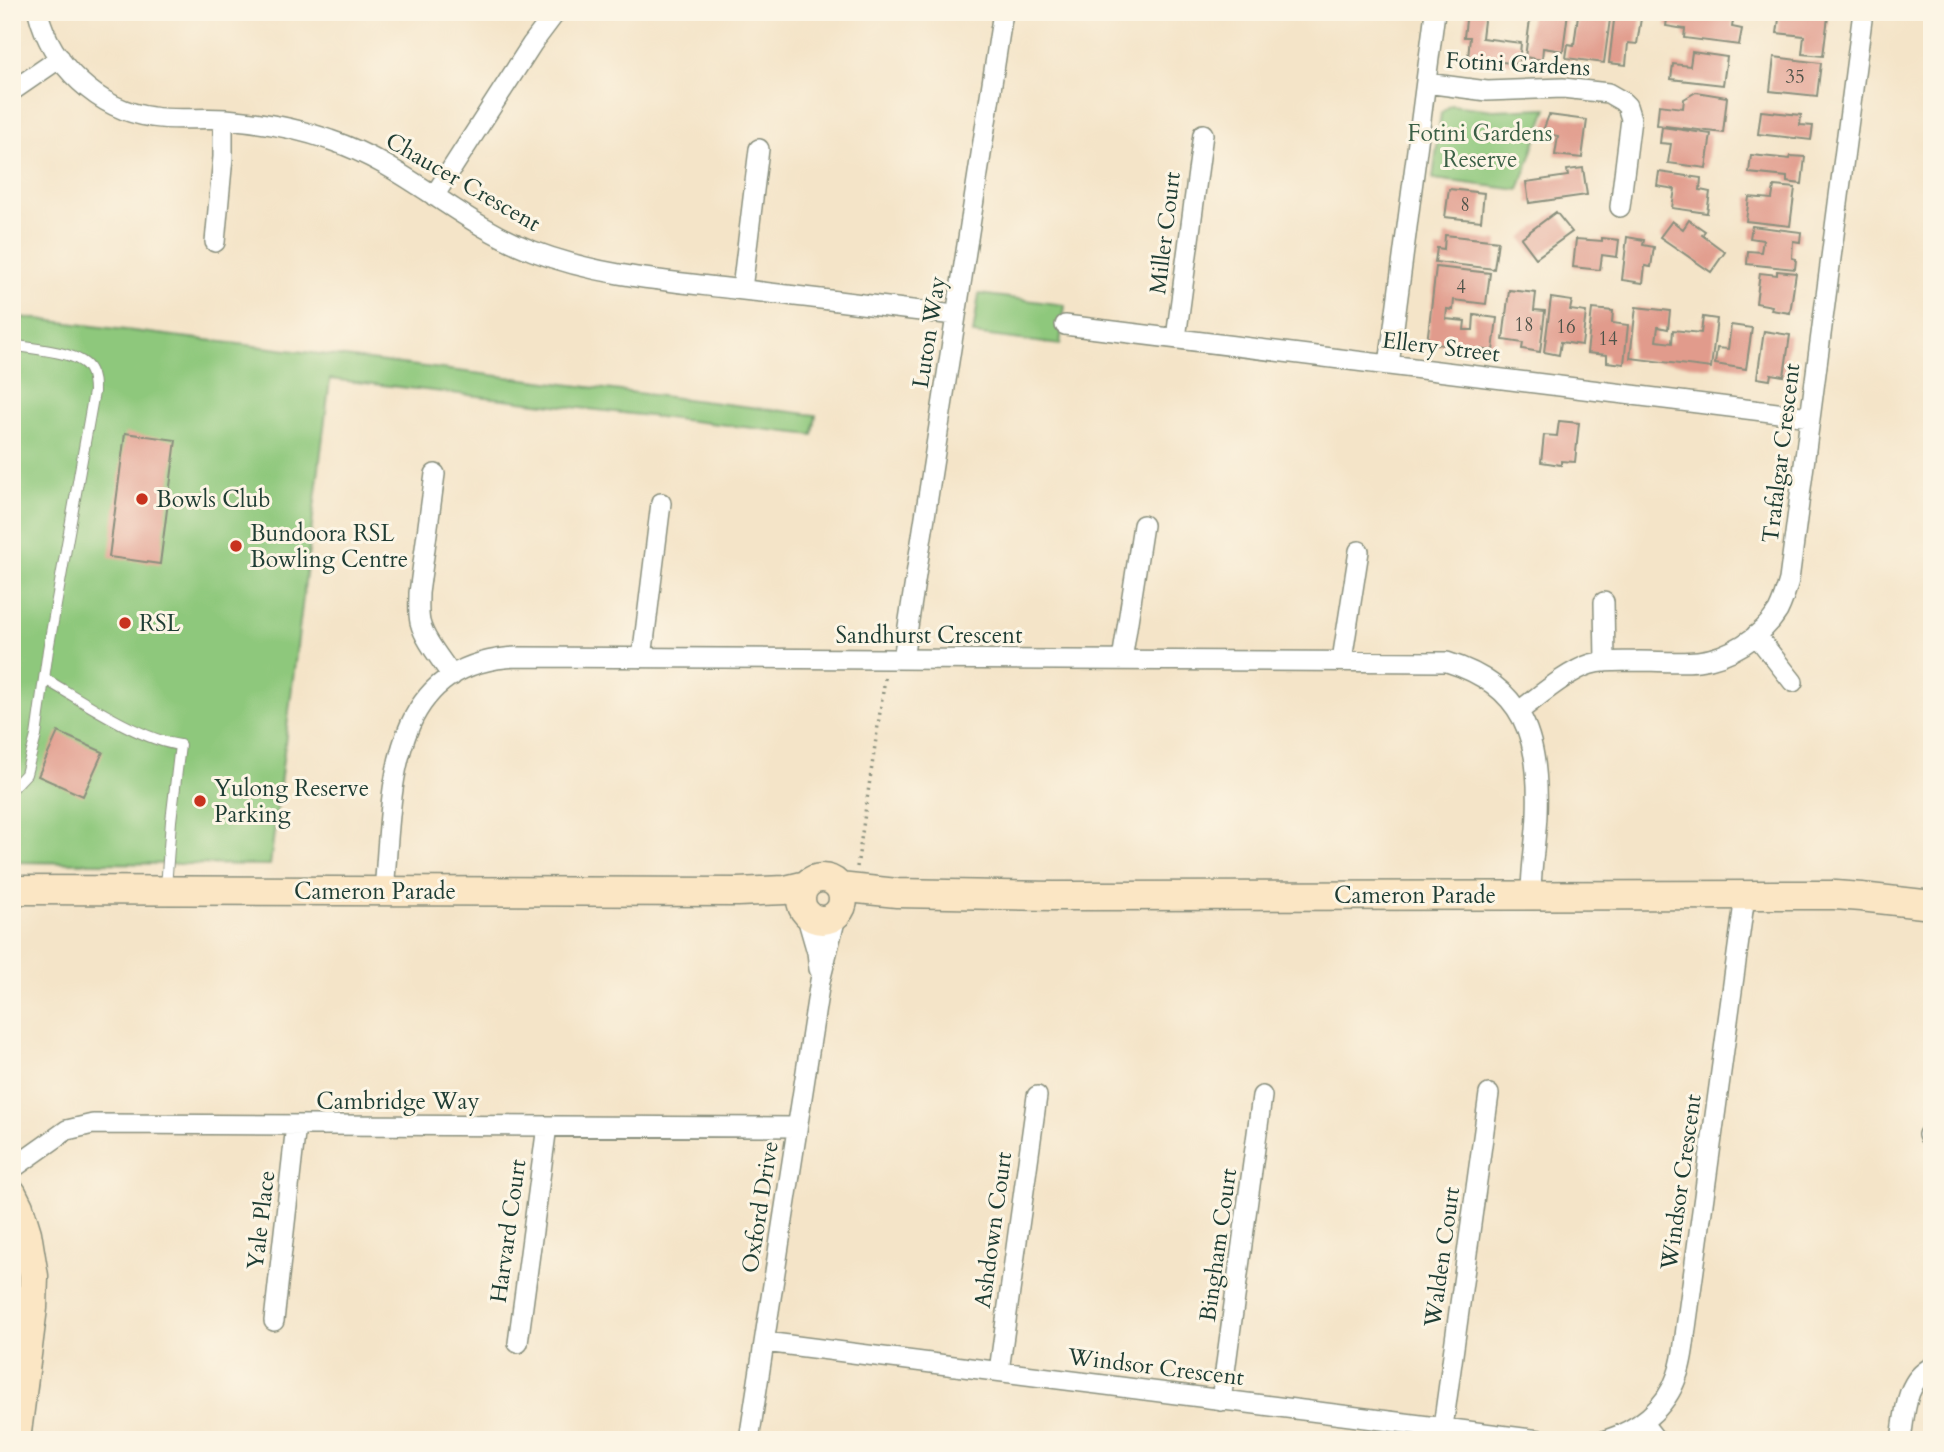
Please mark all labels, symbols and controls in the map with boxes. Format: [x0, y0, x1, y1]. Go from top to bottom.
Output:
street label: Fotini Gardens [1445, 45, 1591, 83]
house number: 35 [1785, 64, 1805, 90]
park label: Fotini Gardens Reserve [1408, 118, 1552, 175]
street label: Chaucer Crescent [380, 125, 546, 239]
street label: Miller Court [1142, 170, 1188, 296]
house number: 8 [1460, 192, 1470, 218]
street label: Luton Way [905, 274, 953, 390]
house number: 4 [1456, 274, 1466, 300]
house number: 18 [1514, 312, 1534, 338]
house number: 16 [1556, 314, 1576, 340]
street label: Ellery Street [1380, 324, 1502, 370]
house number: 14 [1598, 326, 1618, 352]
street label: Trafalgar Crescent [1755, 361, 1807, 545]
place label: Bowls Club [156, 484, 271, 515]
marker: Bowls Club [134, 491, 150, 507]
place label: Bundoora RSL Bowling Centre [250, 518, 408, 575]
marker: Bundoora RSL Bowling Centre [228, 538, 244, 554]
place label: RSL [139, 608, 180, 639]
marker: RSL [117, 615, 133, 631]
street label: Sandhurst Crescent [836, 620, 1022, 651]
place label: Yulong Reserve Parking [214, 773, 369, 830]
marker: Yulong Reserve Parking [192, 793, 208, 809]
street label: Cameron Parade [294, 876, 456, 907]
street label: Cameron Parade [1334, 880, 1496, 911]
street label: Cambridge Way [316, 1086, 480, 1117]
street label: Windsor Crescent [1653, 1092, 1709, 1273]
street label: Oxford Drive [734, 1139, 786, 1275]
street label: Ashdown Court [967, 1150, 1019, 1310]
street label: Harvard Court [483, 1157, 533, 1305]
street label: Bingham Court [1192, 1166, 1244, 1324]
street label: Yale Place [240, 1169, 282, 1271]
street label: Walden Court [1417, 1185, 1467, 1330]
street label: Windsor Crescent [1065, 1341, 1246, 1393]

